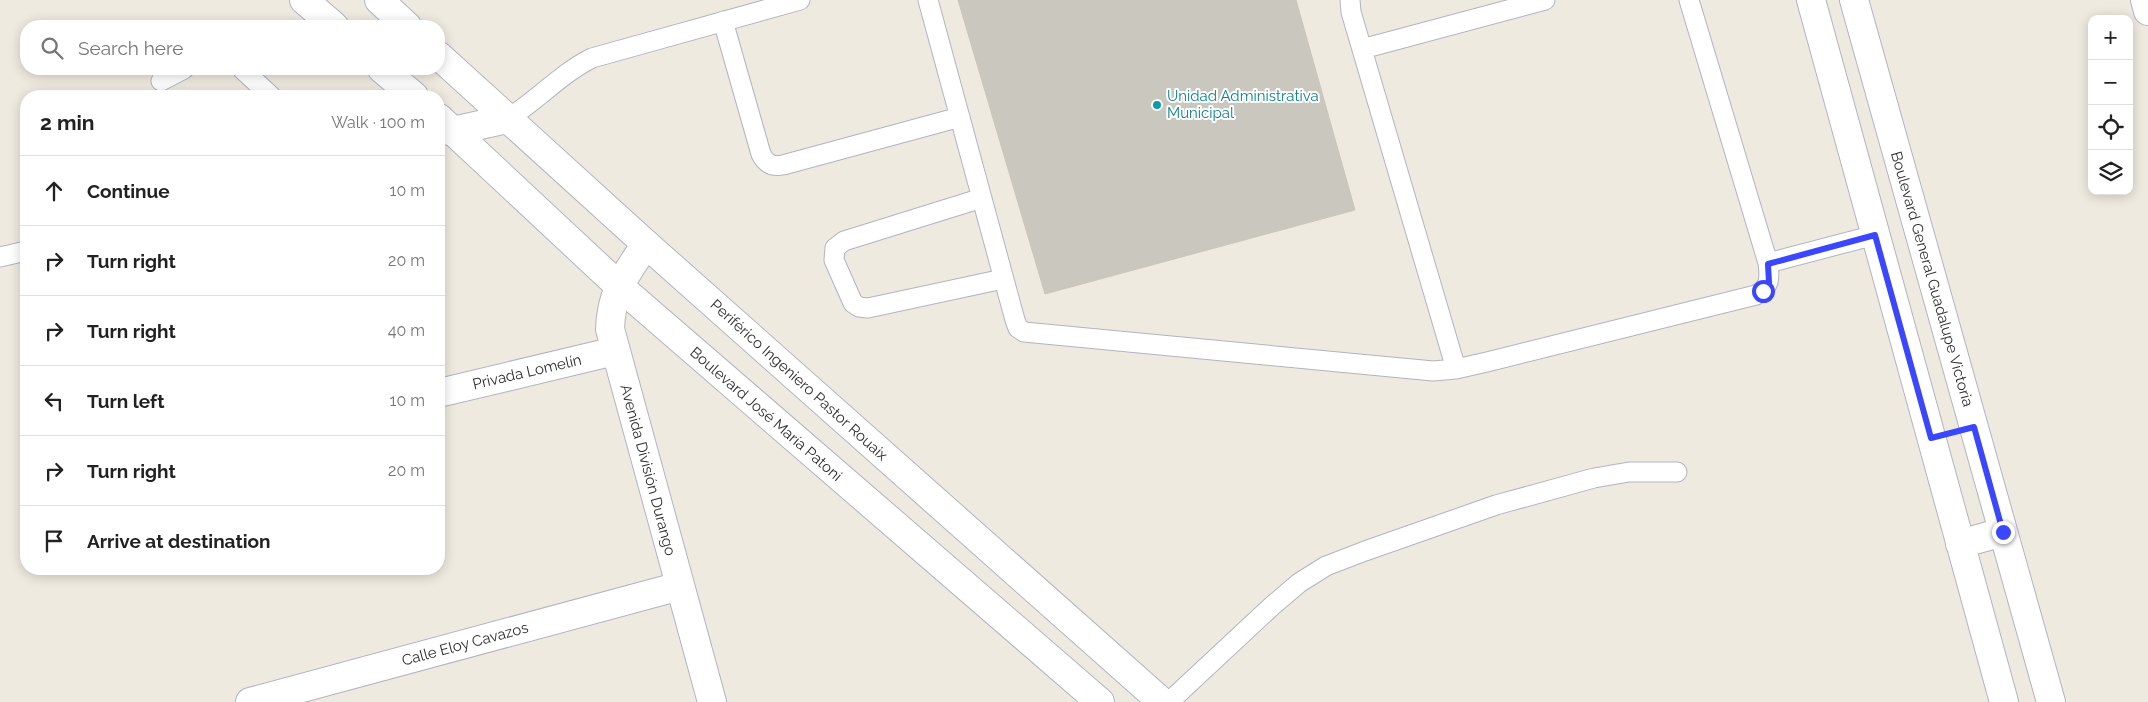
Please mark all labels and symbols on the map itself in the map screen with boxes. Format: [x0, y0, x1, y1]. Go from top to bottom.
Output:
place label: Unidad Administrativa Municipal [1167, 87, 1319, 122]
marker: Unidad Administrativa Municipal [1151, 99, 1163, 111]
street label: Boulevard General Guadalupe Victoria [1887, 149, 1977, 409]
route start [1752, 280, 1775, 303]
street label: Periférico Ingeniero Pastor Rouaix [707, 296, 892, 465]
street label: Boulevard José María Patoni [686, 343, 846, 485]
street label: Privada Lomelín [471, 351, 583, 393]
street label: Avenida División Durango [616, 382, 680, 558]
route end [1992, 521, 2015, 544]
street label: Calle Eloy Cavazos [400, 618, 530, 670]

